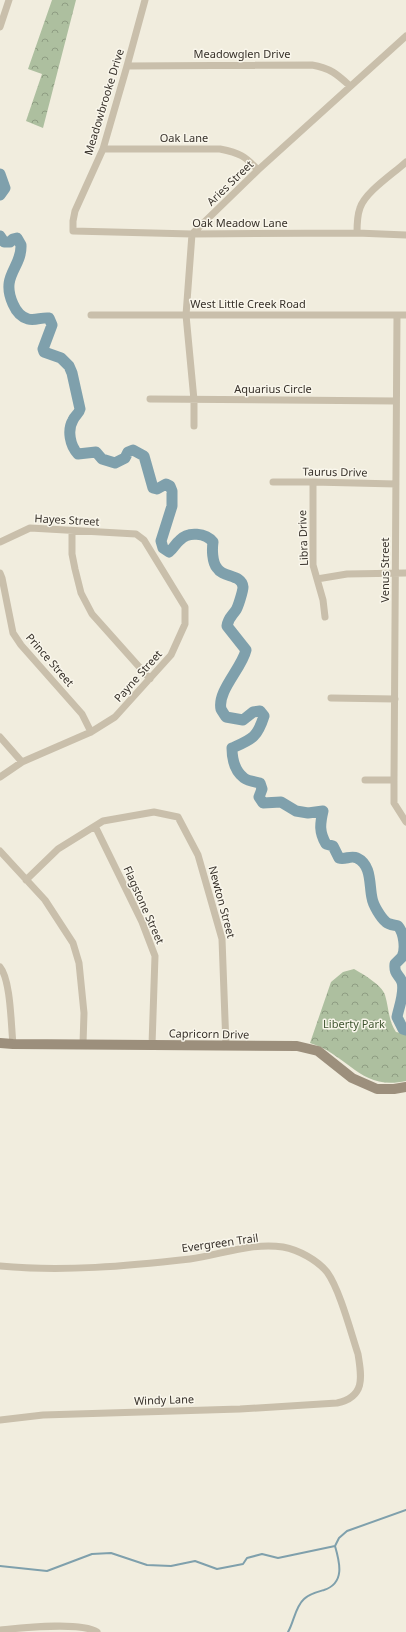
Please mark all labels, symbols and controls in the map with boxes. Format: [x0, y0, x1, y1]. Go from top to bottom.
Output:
street label: Meadowglen Drive [194, 46, 290, 61]
street label: Meadowbrooke Drive [80, 47, 127, 157]
street label: Oak Lane [160, 130, 208, 145]
street label: Aries Street [203, 157, 256, 209]
street label: Oak Meadow Lane [192, 215, 288, 230]
street label: West Little Creek Road [190, 296, 306, 311]
street label: Aquarius Circle [234, 381, 312, 396]
street label: Taurus Drive [302, 463, 368, 480]
street label: Hayes Street [34, 510, 100, 529]
street label: Libra Drive [294, 510, 311, 566]
street label: Venus Street [377, 537, 392, 603]
street label: Prince Street [23, 630, 78, 689]
street label: Payne Street [110, 646, 165, 705]
street label: Flagstone Street [121, 863, 168, 946]
street label: Newton Street [206, 864, 239, 940]
park label: Liberty Park [323, 1016, 385, 1031]
street label: Capricorn Drive [169, 1025, 249, 1042]
street label: Evergreen Trail [181, 1230, 259, 1255]
street label: Windy Lane [134, 1391, 194, 1408]

